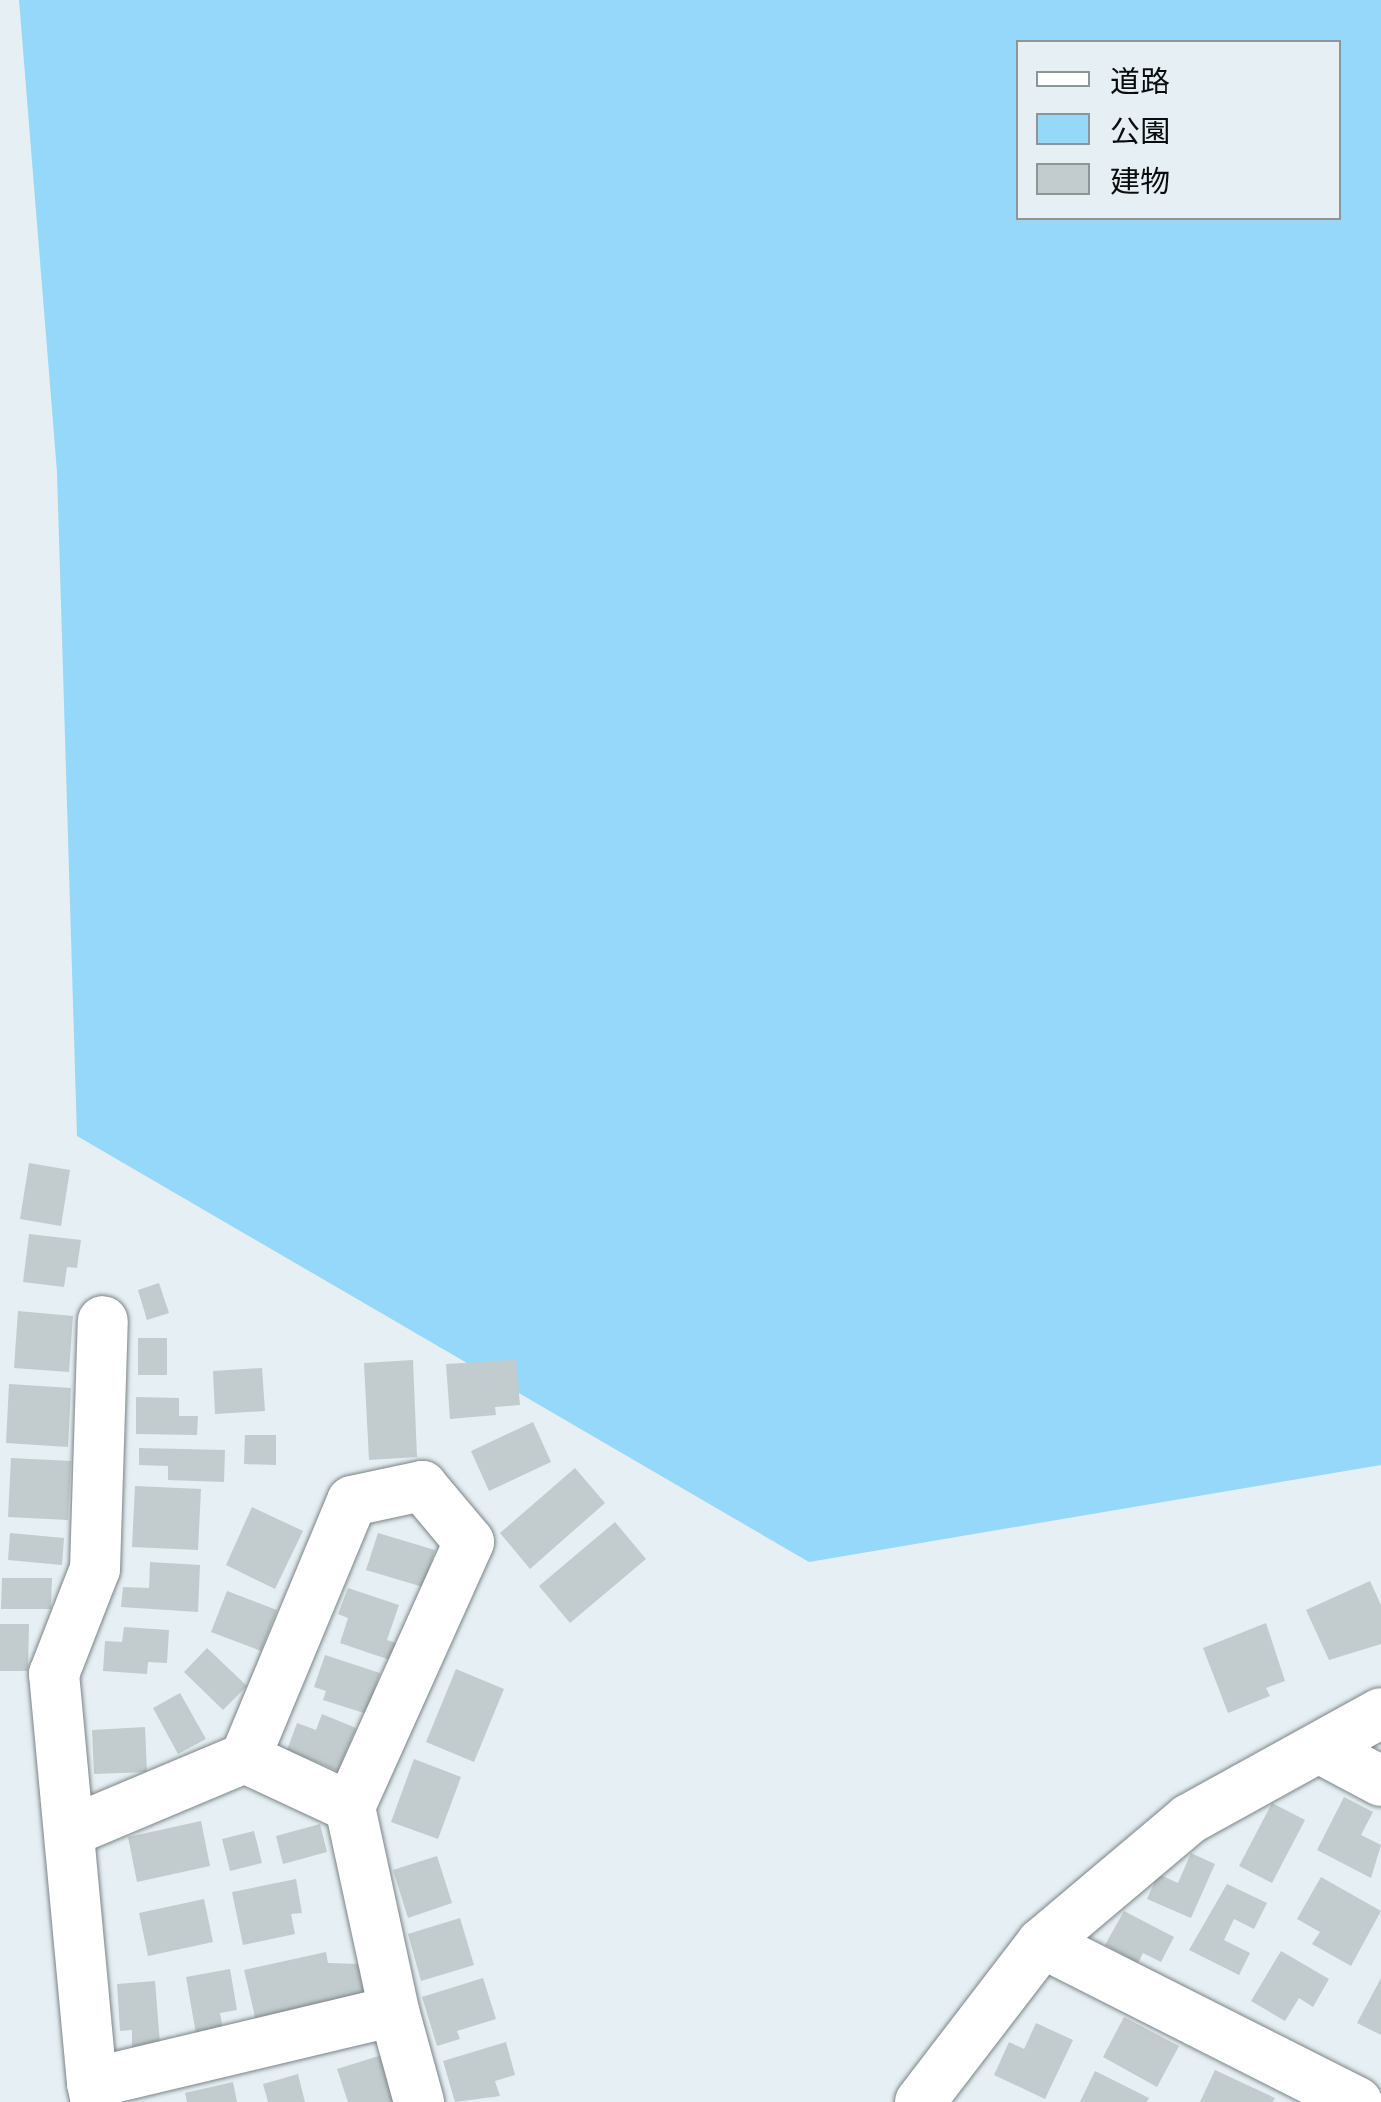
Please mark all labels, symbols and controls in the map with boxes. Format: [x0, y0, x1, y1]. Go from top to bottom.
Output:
legend [1016, 40, 1341, 220]
text: 道路 [1110, 61, 1170, 100]
text: 公園 [1110, 111, 1170, 150]
text: 建物 [1110, 161, 1170, 200]

